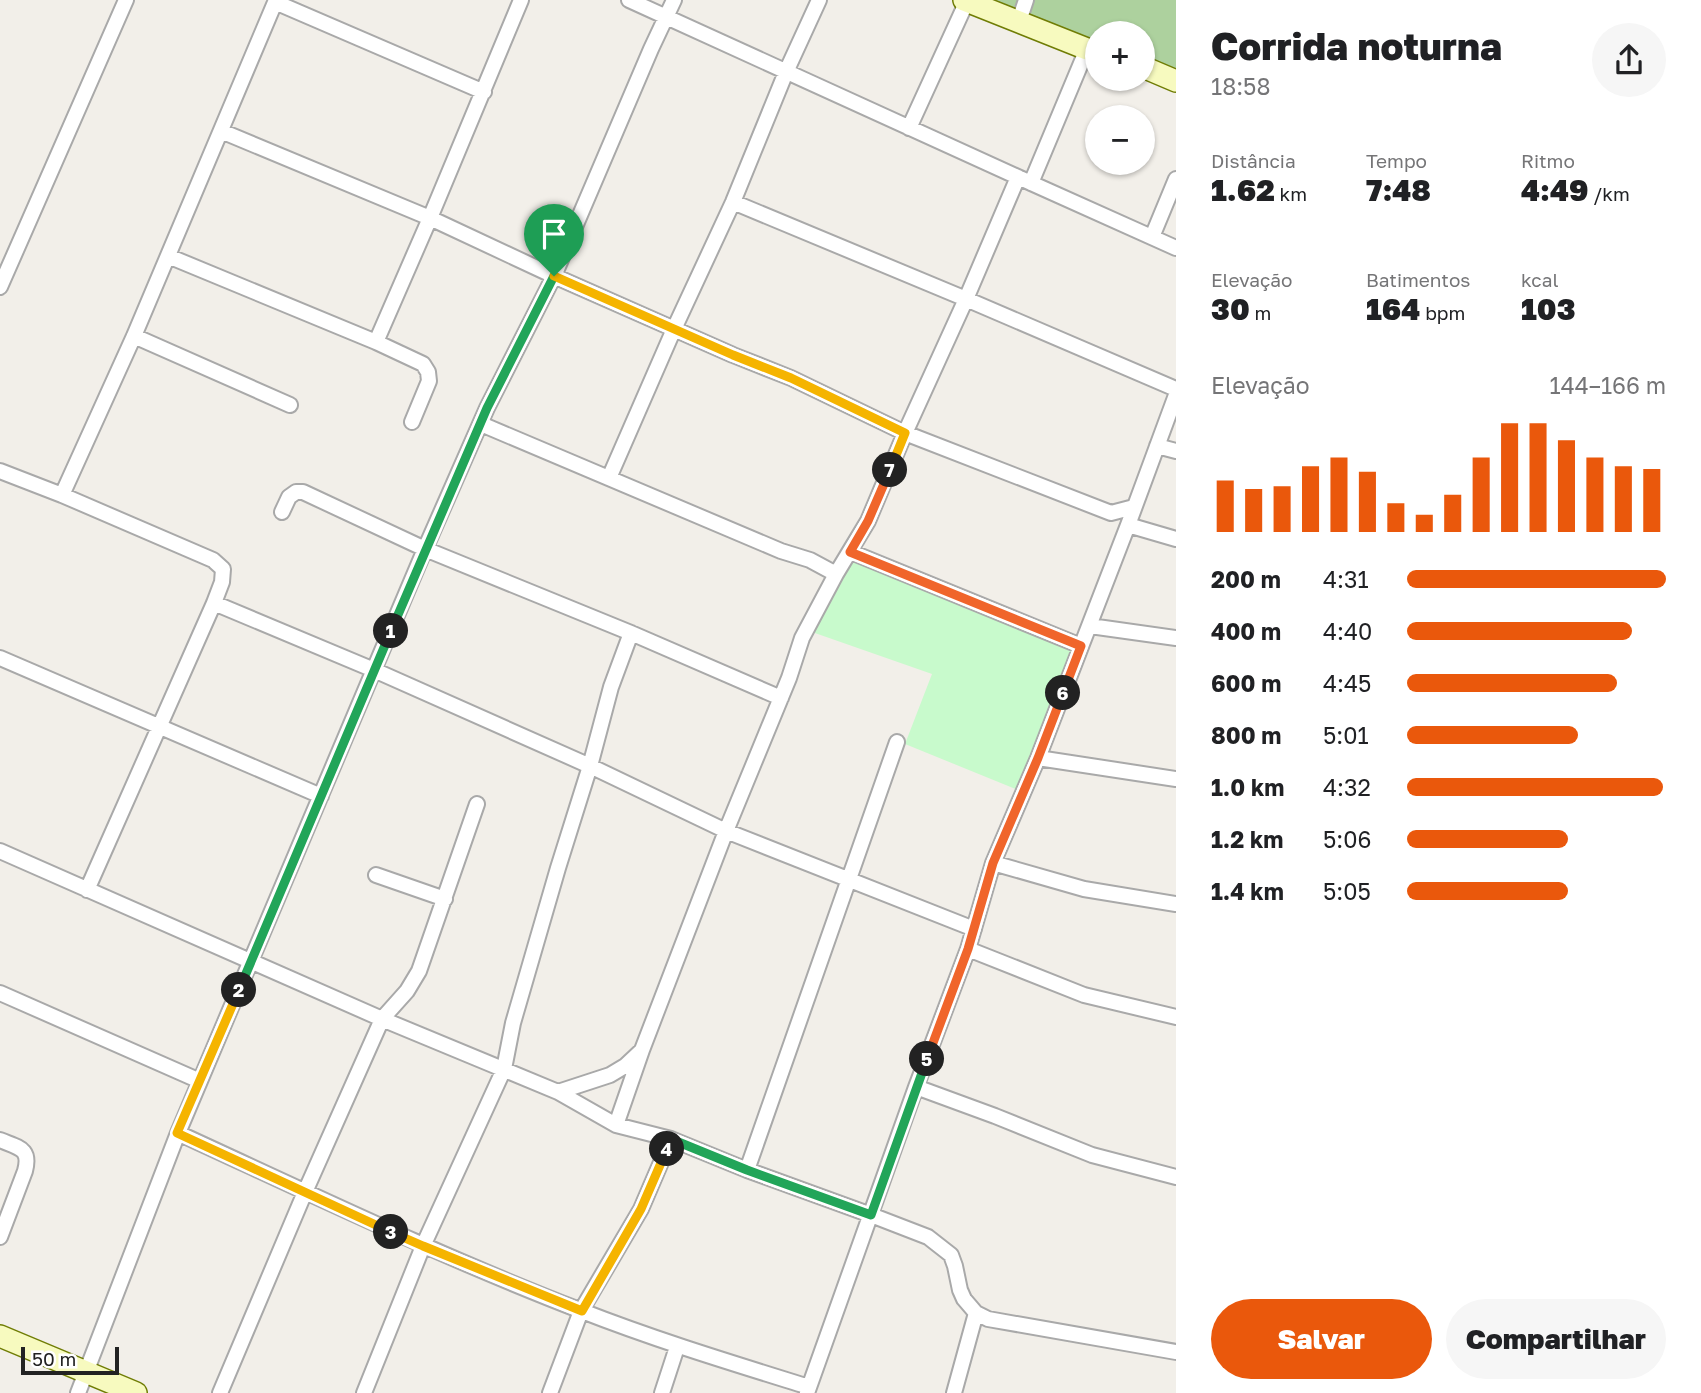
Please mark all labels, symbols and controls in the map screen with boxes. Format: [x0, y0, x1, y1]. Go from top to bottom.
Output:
map controls [1085, 21, 1155, 175]
button: + [1085, 21, 1155, 91]
text: Corrida noturna [1211, 23, 1502, 68]
button: share [1592, 23, 1666, 97]
text: 18:58 [1211, 72, 1270, 100]
button: − [1085, 105, 1155, 175]
text: Distância [1211, 149, 1296, 172]
text: Tempo [1366, 149, 1427, 172]
text: Ritmo [1521, 149, 1575, 172]
text: 1.62 [1211, 172, 1275, 208]
text: 7:48 [1366, 172, 1431, 208]
text: 4:49 [1521, 172, 1589, 208]
text: km [1275, 182, 1307, 205]
text: /km [1589, 182, 1630, 205]
pin [524, 204, 584, 276]
icon: arrive [535, 215, 573, 253]
text: Elevação [1211, 268, 1292, 291]
text: Batimentos [1366, 268, 1470, 291]
text: kcal [1521, 268, 1559, 291]
text: 30 [1211, 291, 1250, 327]
text: 164 [1366, 291, 1420, 327]
text: 103 [1521, 291, 1576, 327]
text: m [1250, 301, 1271, 324]
text: bpm [1420, 301, 1465, 324]
text: Elevação [1211, 371, 1310, 399]
text: 144–166 m [1550, 371, 1666, 399]
pin: 7 [872, 452, 908, 488]
text: 7 [884, 458, 895, 481]
text: 200 m [1211, 565, 1281, 593]
text: 4:31 [1323, 565, 1369, 593]
pin: 1 [374, 614, 408, 648]
text: 400 m [1211, 617, 1281, 645]
text: 4:40 [1323, 617, 1372, 645]
text: 1 [386, 619, 395, 642]
text: 600 m [1211, 669, 1281, 697]
text: 4:45 [1323, 669, 1371, 697]
pin: 6 [1046, 676, 1080, 710]
text: 6 [1056, 681, 1069, 704]
text: 800 m [1211, 721, 1282, 749]
text: 5:01 [1323, 721, 1369, 749]
text: 1.0 km [1211, 773, 1284, 801]
text: 4:32 [1323, 773, 1371, 801]
text: 1.2 km [1211, 825, 1283, 853]
text: 5:06 [1323, 825, 1371, 853]
text: 1.4 km [1211, 877, 1284, 905]
text: 5:05 [1323, 877, 1371, 905]
pin: 2 [222, 972, 256, 1007]
text: 2 [233, 978, 244, 1001]
pin: 5 [909, 1042, 944, 1076]
text: 5 [921, 1047, 932, 1070]
pin: 4 [650, 1132, 684, 1166]
text: 4 [661, 1137, 672, 1160]
pin: 3 [374, 1214, 408, 1250]
text: 3 [385, 1220, 396, 1243]
button: Salvar [1211, 1299, 1432, 1379]
button: Compartilhar [1446, 1299, 1666, 1379]
scale bar [21, 1344, 119, 1376]
text: 50 m [32, 1347, 76, 1370]

